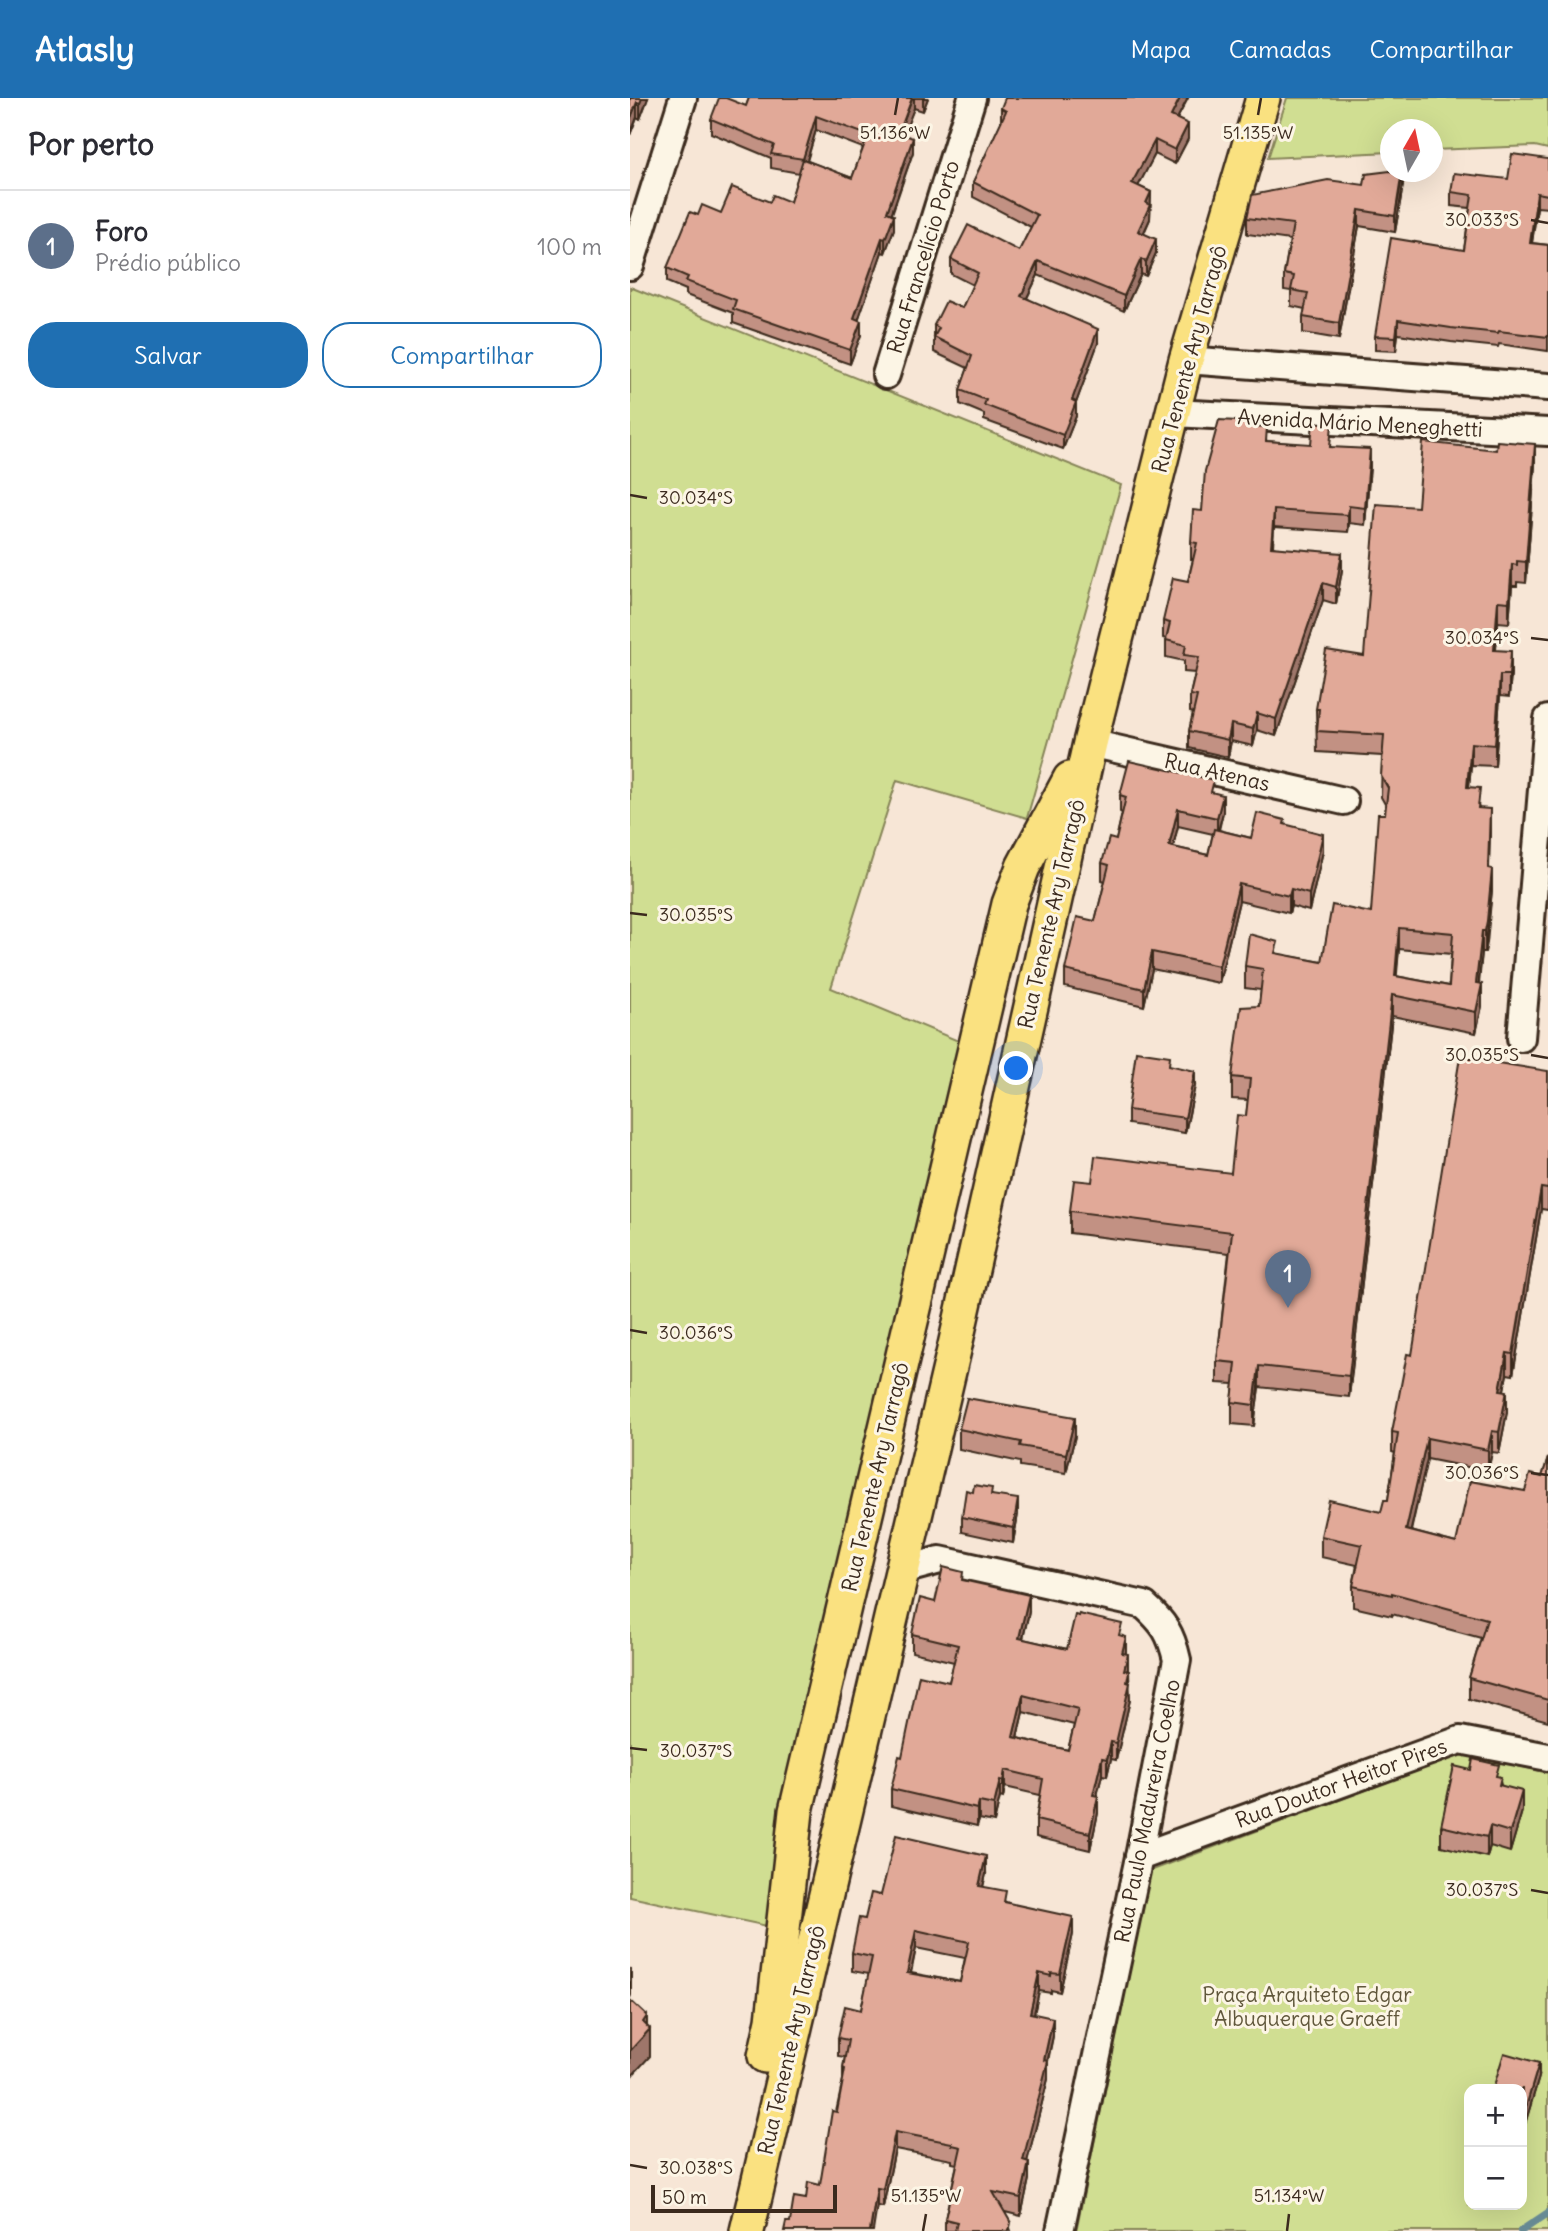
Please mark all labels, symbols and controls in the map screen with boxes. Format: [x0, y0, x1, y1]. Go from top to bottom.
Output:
text: Atlasly [35, 28, 134, 70]
text: Mapa [1130, 34, 1191, 64]
text: Camadas [1229, 34, 1332, 64]
text: Compartilhar [1370, 34, 1513, 64]
north arrow [1380, 119, 1443, 182]
text: 51.136°W [860, 121, 930, 144]
text: 51.135°W [1223, 121, 1293, 144]
text: Por perto [28, 125, 154, 163]
street label: Rua Francelício Porto [881, 157, 965, 357]
text: 30.033°S [1445, 208, 1519, 231]
text: Foro [95, 215, 148, 248]
text: 1 [46, 232, 56, 261]
text: 100 m [537, 232, 602, 261]
street label: Rua Tenente Ary Tarragô [1146, 242, 1232, 476]
text: Prédio público [95, 248, 241, 277]
button: Salvar [28, 322, 308, 388]
button: Compartilhar [322, 322, 602, 388]
street label: Avenida Mário Meneghetti [1237, 403, 1483, 443]
text: 30.034°S [659, 486, 733, 509]
text: 30.034°S [1445, 626, 1519, 649]
street label: Rua Atenas [1162, 747, 1272, 797]
street label: Rua Tenente Ary Tarragô [1011, 797, 1091, 1031]
text: 30.035°S [659, 903, 733, 926]
text: 30.035°S [1445, 1043, 1519, 1066]
your location [999, 1051, 1033, 1085]
pin: 1 [1265, 1250, 1311, 1308]
text: 30.036°S [659, 1321, 733, 1344]
street label: Rua Tenente Ary Tarragô [835, 1360, 915, 1594]
text: 30.036°S [1445, 1461, 1519, 1484]
street label: Rua Paulo Madureira Coelho [1108, 1677, 1186, 1945]
street label: Rua Doutor Heitor Pires [1231, 1732, 1451, 1834]
text: 30.037°S [660, 1739, 732, 1762]
text: 30.037°S [1446, 1878, 1518, 1901]
street label: Rua Tenente Ary Tarragô [751, 1923, 831, 2157]
park label: Praça Arquiteto Edgar Albuquerque Graeff [1202, 1981, 1412, 2032]
map controls [1464, 2084, 1527, 2210]
button: + [1464, 2084, 1527, 2147]
button: − [1464, 2147, 1527, 2210]
text: 30.038°S [659, 2156, 733, 2179]
scale bar [651, 2182, 836, 2214]
text: 51.135°W [891, 2184, 961, 2207]
text: 51.134°W [1254, 2184, 1324, 2207]
text: 50 m [662, 2185, 707, 2209]

